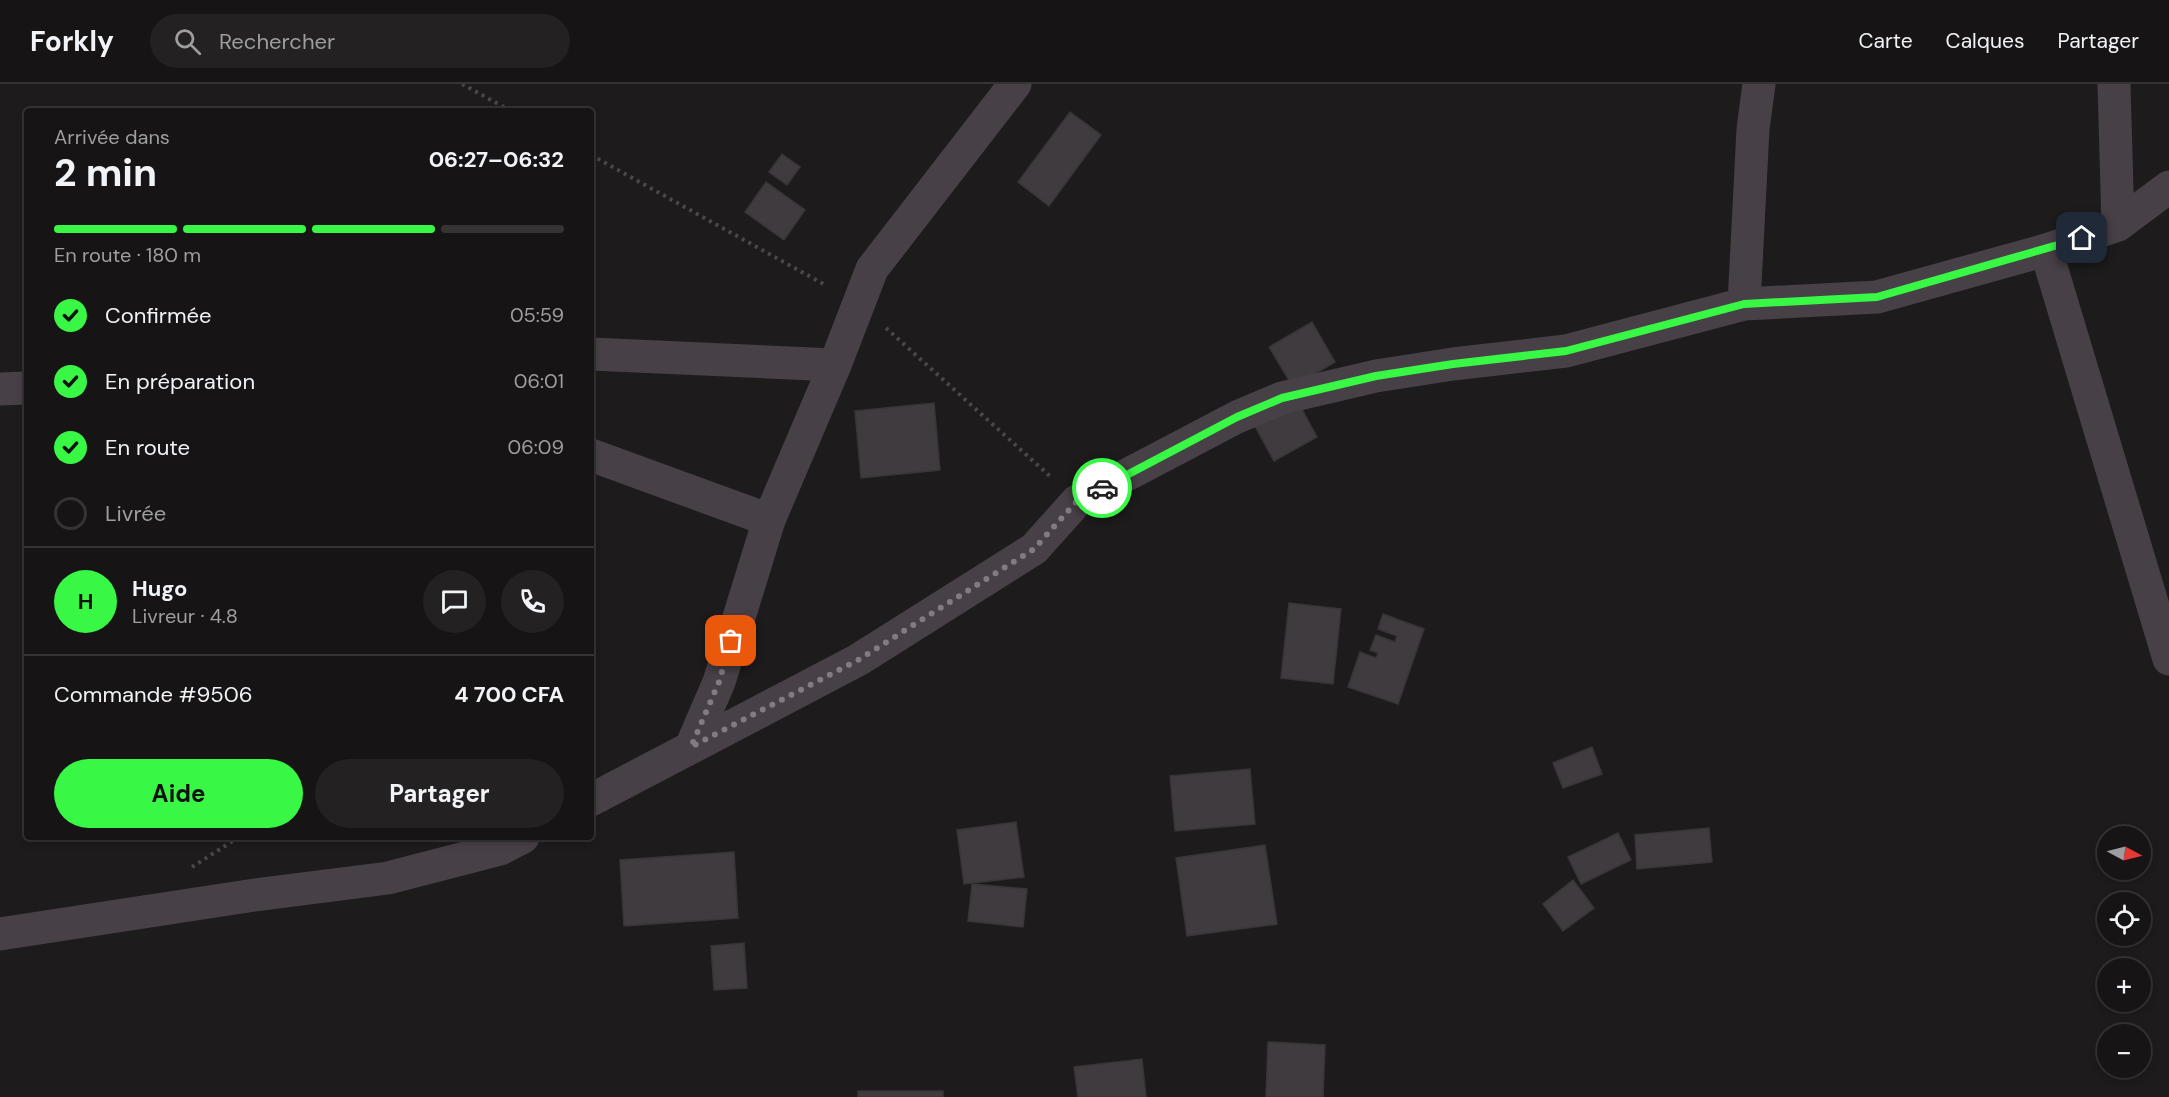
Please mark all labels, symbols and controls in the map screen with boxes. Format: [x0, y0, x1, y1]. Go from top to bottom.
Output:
search box [150, 14, 570, 68]
text: Forkly [30, 23, 114, 60]
icon: search [171, 25, 204, 58]
text: Rechercher [219, 27, 335, 56]
text: Carte [1858, 27, 1913, 55]
text: Calques [1946, 27, 2024, 55]
text: Partager [2057, 27, 2139, 55]
text: Arrivée dans [54, 124, 170, 150]
text: 06:27–06:32 [429, 145, 564, 174]
text: 2 min [54, 147, 157, 198]
pin [2056, 212, 2107, 263]
icon: home [2065, 221, 2098, 254]
text: En route · 180 m [54, 242, 201, 268]
icon: check [54, 299, 87, 332]
text: Confirmée [105, 301, 212, 330]
text: 05:59 [510, 302, 564, 328]
icon: check [54, 365, 87, 398]
text: En préparation [105, 367, 255, 396]
text: 06:01 [514, 368, 564, 394]
icon: check [54, 431, 87, 464]
text: En route [105, 433, 190, 462]
text: 06:09 [507, 434, 564, 460]
courier [1072, 458, 1132, 518]
icon: car [1086, 472, 1119, 505]
text: Livrée [105, 499, 166, 528]
button: chat [423, 570, 486, 633]
button: phone [501, 570, 564, 633]
text: Hugo [132, 574, 187, 603]
text: H [78, 587, 93, 616]
text: Livreur · 4.8 [132, 603, 238, 629]
pin [705, 615, 756, 666]
icon: bag [714, 624, 747, 657]
text: Commande #9506 [54, 680, 253, 709]
text: 4 700 CFA [454, 680, 564, 709]
button: Aide [54, 759, 303, 828]
button: Partager [315, 759, 564, 828]
north arrow [2097, 826, 2151, 880]
map controls [2097, 826, 2151, 1078]
button: locate [2097, 892, 2151, 946]
button: + [2097, 958, 2151, 1012]
button: − [2097, 1024, 2151, 1078]

